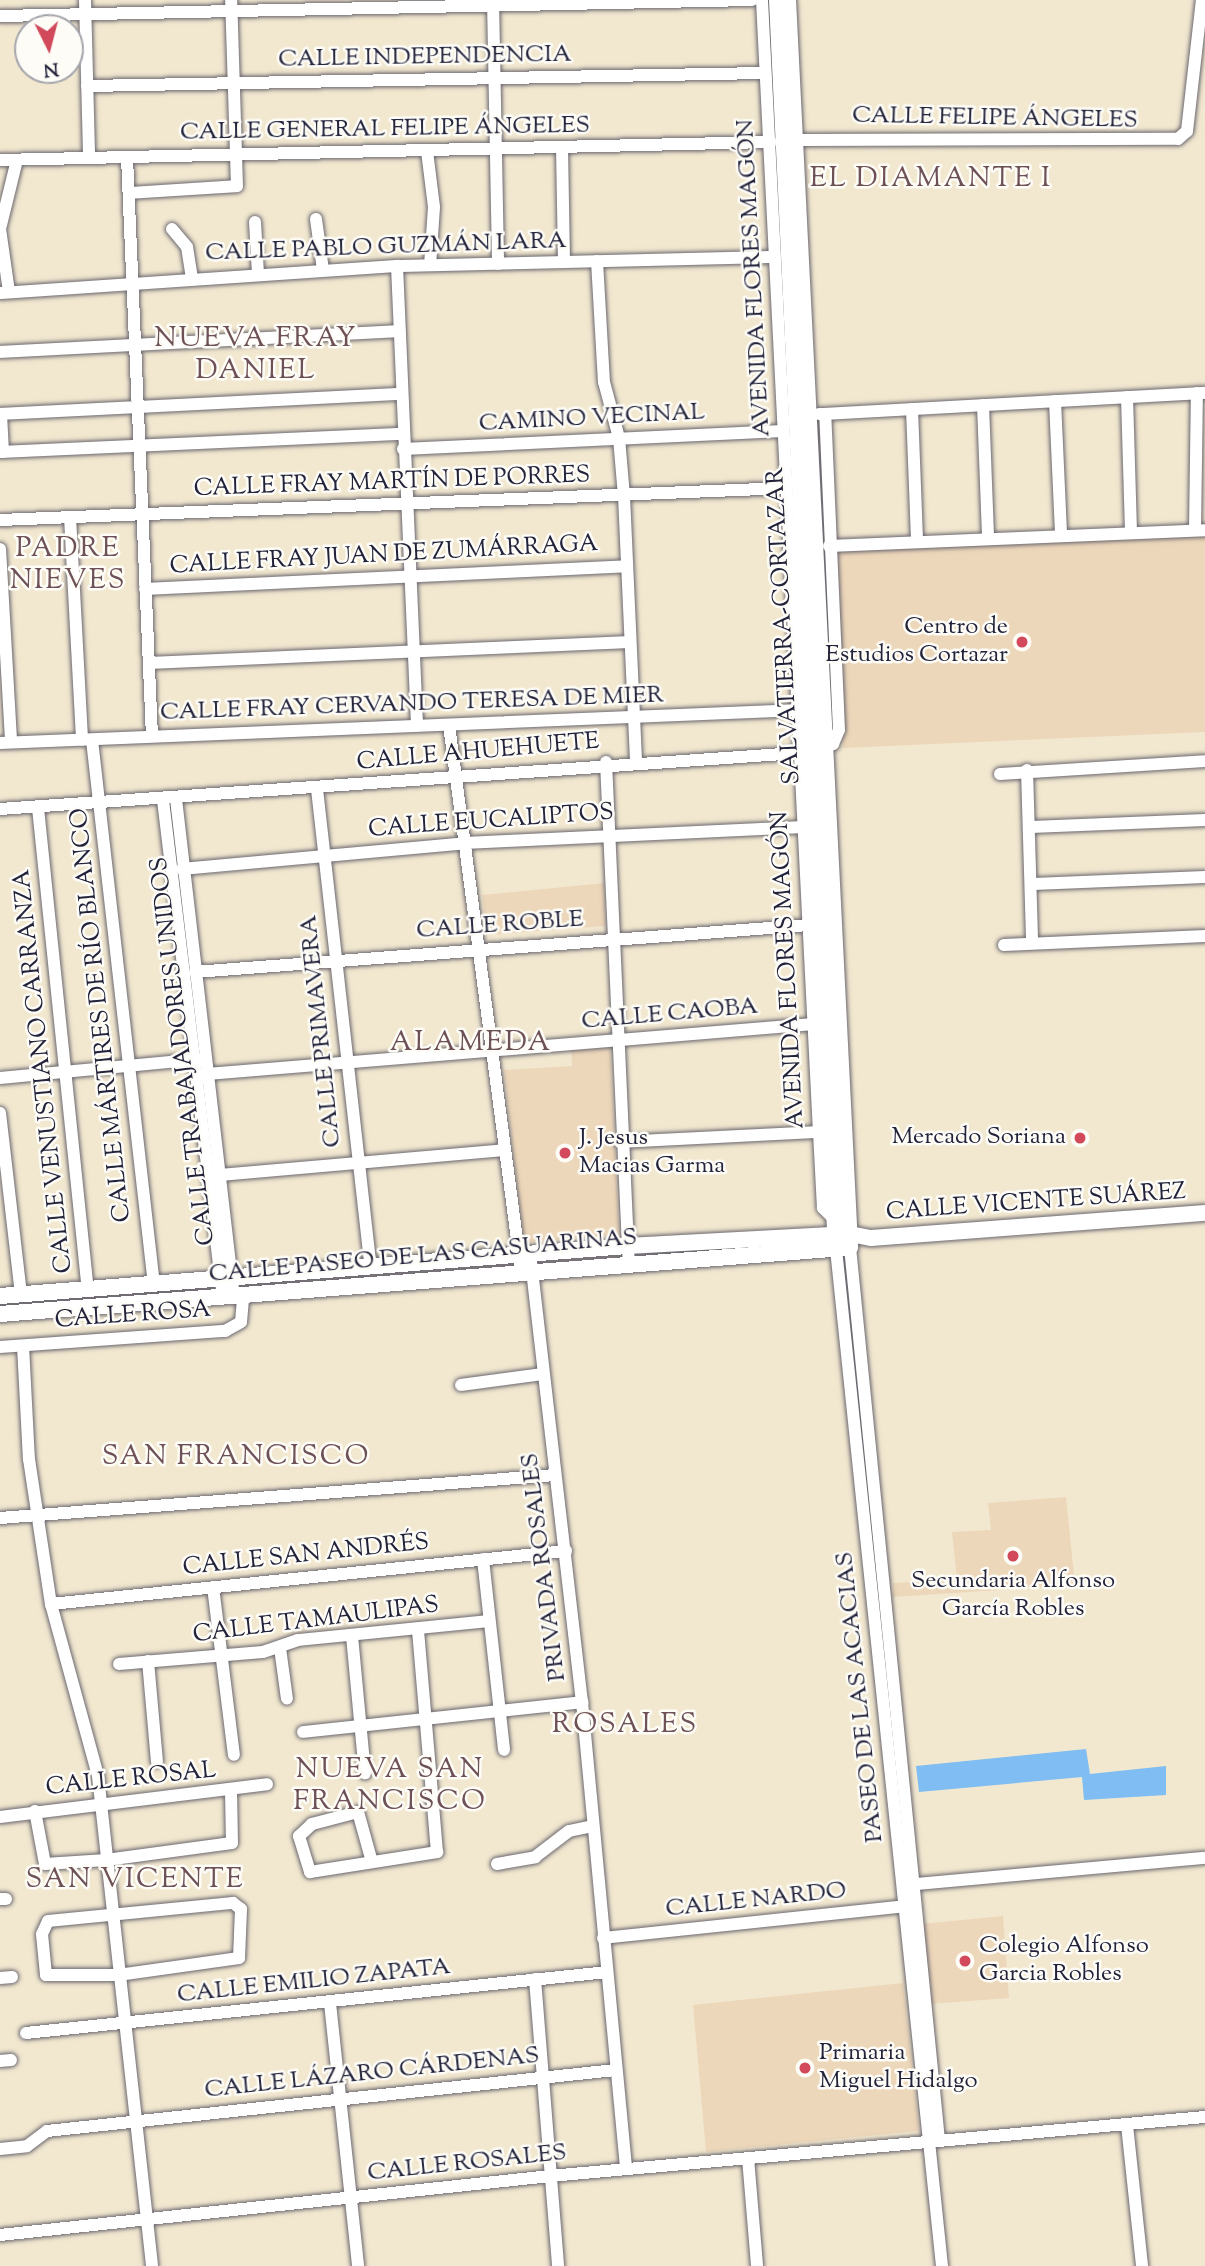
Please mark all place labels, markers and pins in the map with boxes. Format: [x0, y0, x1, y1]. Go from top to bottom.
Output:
place label: Centro de Estudios Cortazar [825, 614, 1008, 670]
marker: Centro de Estudios Cortazar [1014, 634, 1030, 650]
place label: Mercado Soriana [891, 1124, 1066, 1152]
place label: J. Jesus Macias Garma [579, 1125, 725, 1181]
marker: Mercado Soriana [1072, 1130, 1088, 1146]
marker: J. Jesus Macias Garma [557, 1145, 573, 1161]
marker: Secundaria Alfonso García Robles [1005, 1548, 1021, 1564]
place label: Secundaria Alfonso García Robles [911, 1568, 1115, 1624]
place label: Colegio Alfonso Garcia Robles [979, 1933, 1149, 1989]
marker: Colegio Alfonso Garcia Robles [957, 1953, 973, 1969]
place label: Primaria Miguel Hidalgo [819, 2040, 978, 2096]
marker: Primaria Miguel Hidalgo [797, 2060, 813, 2076]

